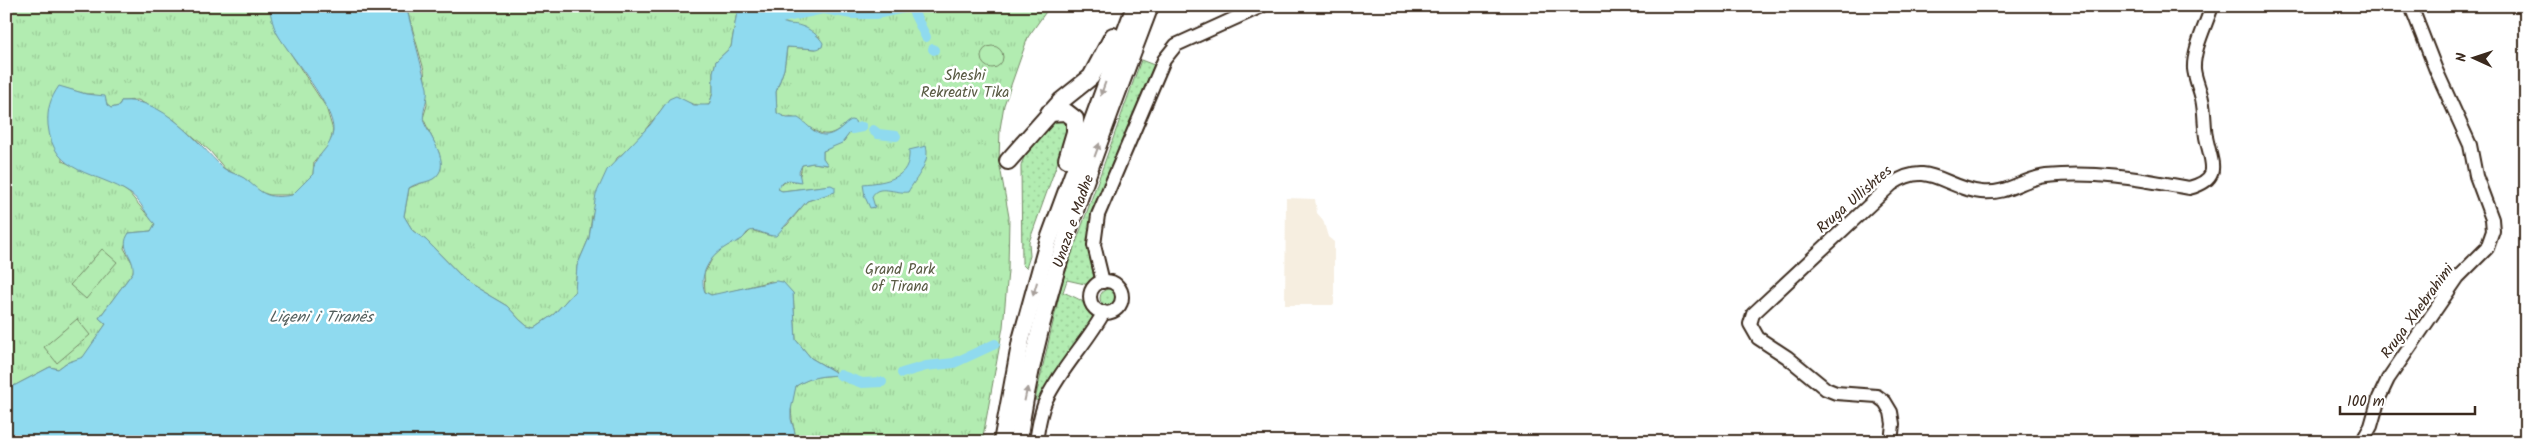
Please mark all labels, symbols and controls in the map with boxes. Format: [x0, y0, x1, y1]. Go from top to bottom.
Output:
north arrow [2450, 32, 2500, 82]
text: N [2451, 52, 2473, 62]
park label: Sheshi Rekreativ Tika [921, 64, 1009, 105]
one-way arrow [1099, 82, 1107, 97]
one-way arrow [1093, 142, 1101, 157]
street label: Rruga Ullishtes [1811, 159, 1899, 240]
street label: Unaza e Madhe [1047, 171, 1101, 271]
park label: Grand Park of Tirana [865, 258, 936, 299]
street label: Rruga Xhebrahimi [2375, 258, 2461, 364]
one-way arrow [1030, 282, 1038, 297]
water label: Liqeni i Tiranës [269, 305, 375, 330]
scale bar [2340, 383, 2474, 415]
one-way arrow [1022, 385, 1030, 401]
text: 100 m [2347, 390, 2385, 414]

